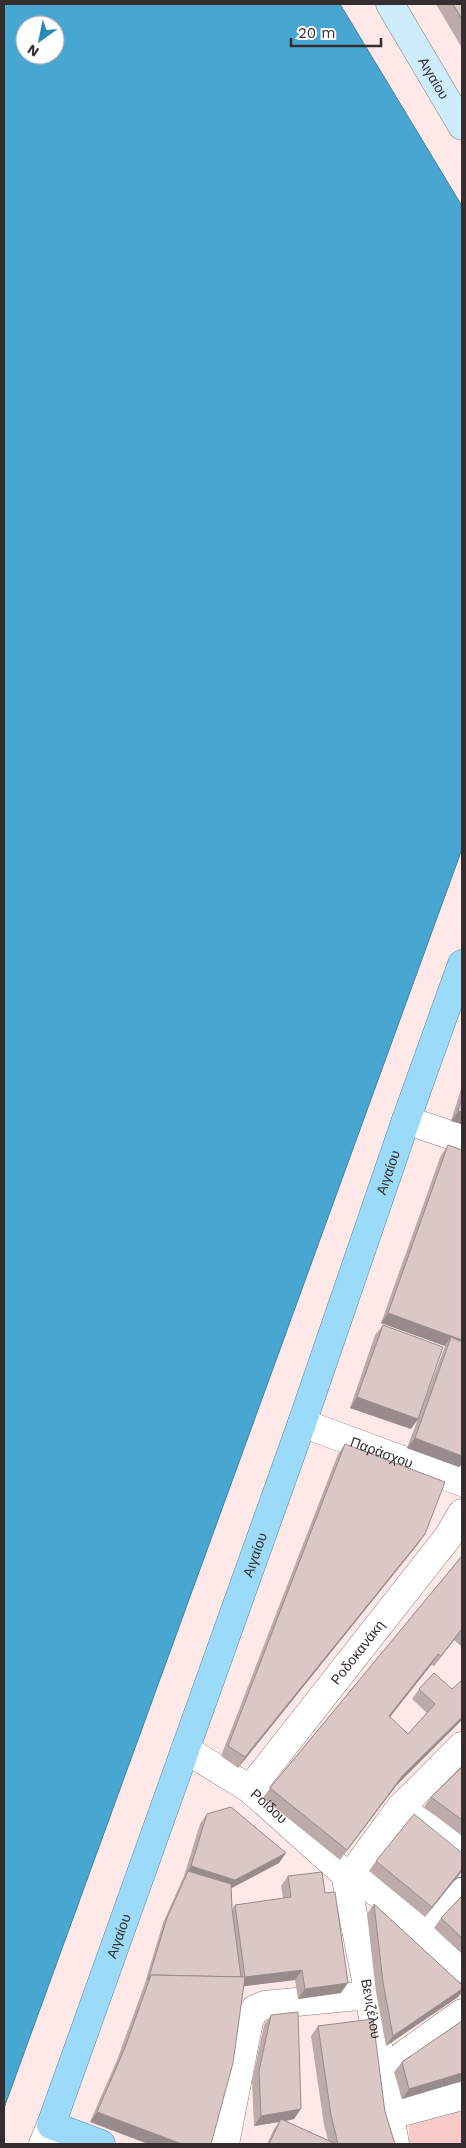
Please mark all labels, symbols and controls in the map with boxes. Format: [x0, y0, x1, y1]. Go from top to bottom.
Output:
north arrow [15, 15, 65, 65]
scale bar [291, 15, 381, 47]
text: 20 m [298, 24, 336, 42]
text: N [24, 41, 42, 60]
street label: Αιγαίου [415, 54, 452, 102]
street label: Αιγαίου [373, 1148, 403, 1197]
street label: Παράσχου [348, 1434, 415, 1471]
street label: Αιγαίου [240, 1530, 270, 1579]
street label: Ροδοκανάκη [327, 1617, 388, 1688]
street label: Ροίδου [248, 1786, 291, 1827]
street label: Αιγαίου [103, 1912, 134, 1961]
street label: Βενιζέλου [358, 1977, 384, 2040]

